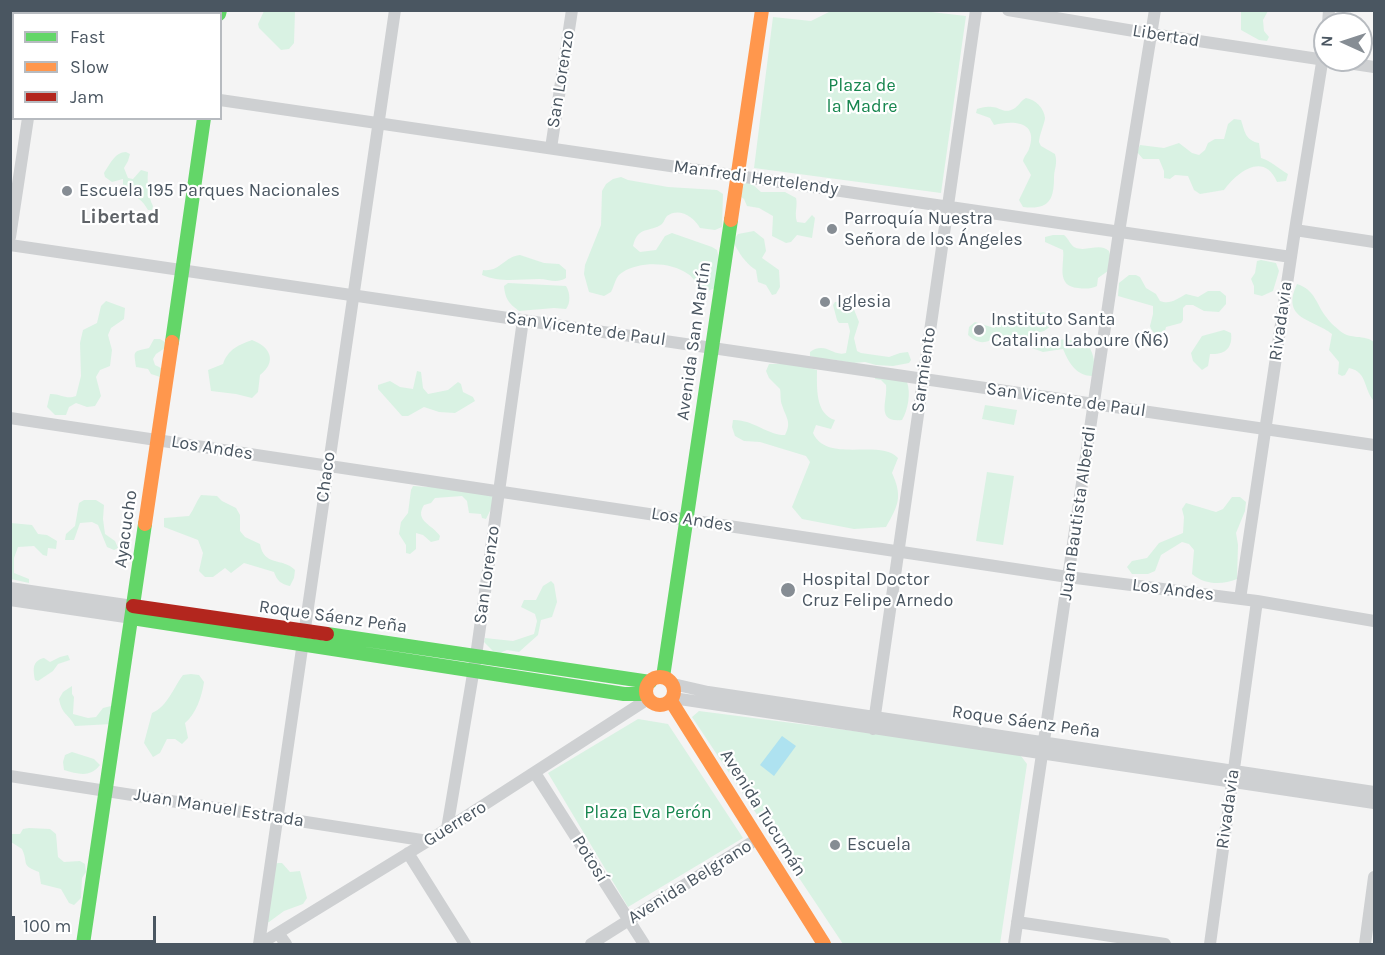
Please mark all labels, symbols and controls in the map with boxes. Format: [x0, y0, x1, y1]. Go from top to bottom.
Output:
legend [12, 12, 222, 120]
north arrow [1313, 12, 1373, 72]
street label: Libertad [1131, 20, 1201, 52]
text: Fast [70, 26, 105, 48]
street label: San Lorenzo [543, 28, 579, 130]
text: N [1317, 35, 1336, 47]
text: Slow [70, 56, 109, 78]
park label: Plaza de la Madre [827, 75, 897, 118]
text: Jam [70, 86, 104, 108]
street label: Manfredi Hertelendy [672, 156, 840, 200]
place label: Escuela 195 Parques Nacionales [79, 180, 340, 202]
marker: Escuela 195 Parques Nacionales [60, 184, 74, 198]
district label: Libertad [80, 205, 160, 229]
place label: Parroquía Nuestra Señora de los Ángeles [844, 208, 1023, 250]
marker: Parroquía Nuestra Señora de los Ángeles [825, 222, 839, 236]
street label: Avenida San Martín [672, 260, 716, 422]
street label: Rivadavia [1265, 280, 1297, 362]
place label: Iglesia [837, 291, 891, 313]
marker: Iglesia [818, 295, 832, 309]
street label: San Vicente de Paul [505, 307, 667, 351]
place label: Instituto Santa Catalina Laboure (Ñ6) [991, 309, 1169, 352]
marker: Instituto Santa Catalina Laboure (Ñ6) [972, 323, 986, 337]
street label: Sarmiento [907, 326, 941, 414]
street label: San Vicente de Paul [985, 378, 1147, 422]
street label: Juan Bautista Alberdi [1055, 425, 1101, 601]
street label: Los Andes [170, 431, 254, 465]
street label: Chaco [312, 450, 340, 504]
street label: Ayacucho [110, 489, 142, 569]
street label: Los Andes [650, 503, 734, 537]
street label: San Lorenzo [469, 524, 505, 626]
place label: Hospital Doctor Cruz Felipe Arnedo [802, 569, 953, 612]
street label: Los Andes [1131, 574, 1215, 606]
marker: Hospital Doctor Cruz Felipe Arnedo [779, 581, 797, 599]
street label: Roque Sáenz Peña [257, 596, 409, 638]
street label: Roque Sáenz Peña [950, 701, 1102, 743]
street label: Avenida Tucumán [715, 745, 811, 881]
street label: Rivadavia [1212, 768, 1244, 850]
street label: Juan Manuel Estrada [132, 784, 306, 832]
street label: Guerrero [419, 796, 491, 852]
park label: Plaza Eva Perón [584, 802, 712, 824]
street label: Potosí [567, 832, 613, 886]
place label: Escuela [847, 834, 911, 856]
street label: Avenida Belgrano [624, 835, 756, 929]
marker: Escuela [828, 838, 842, 852]
scale bar [15, 904, 159, 942]
text: 100 m [23, 915, 71, 937]

